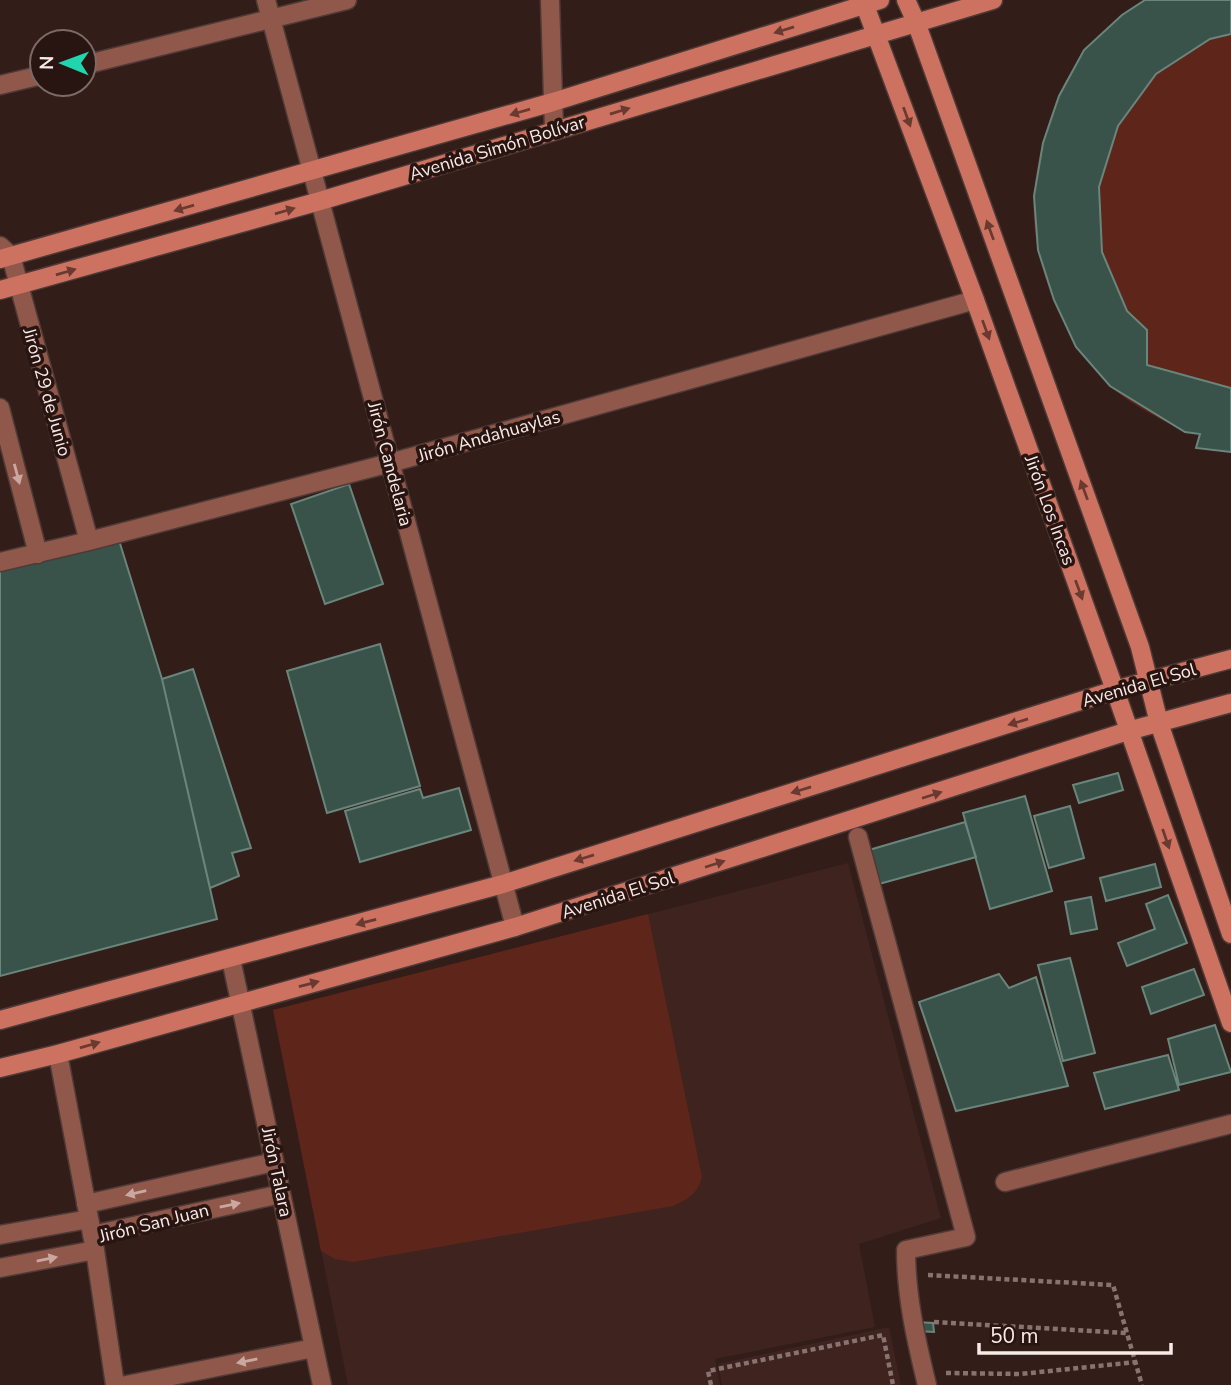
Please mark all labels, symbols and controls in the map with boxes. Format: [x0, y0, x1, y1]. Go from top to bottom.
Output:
one-way arrow [774, 25, 795, 36]
north arrow [28, 28, 98, 98]
text: N [34, 55, 60, 70]
one-way arrow [610, 105, 631, 115]
one-way arrow [902, 106, 913, 127]
one-way arrow [510, 107, 531, 117]
street label: Avenida Simón Bolívar [406, 110, 588, 186]
one-way arrow [173, 203, 194, 213]
one-way arrow [275, 205, 296, 215]
one-way arrow [985, 219, 996, 240]
one-way arrow [56, 267, 77, 277]
one-way arrow [981, 320, 992, 341]
street label: Jirón 29 de Junio [17, 324, 77, 459]
street label: Jirón Candelaria [362, 398, 418, 529]
street label: Jirón Andahuaylas [414, 404, 563, 468]
street label: Jirón Los Incas [1019, 451, 1081, 568]
one-way arrow [13, 464, 23, 485]
one-way arrow [1078, 480, 1089, 501]
one-way arrow [1074, 580, 1085, 601]
street label: Avenida El Sol [1079, 657, 1199, 713]
one-way arrow [1008, 717, 1029, 727]
one-way arrow [791, 785, 812, 796]
one-way arrow [922, 790, 943, 800]
one-way arrow [1161, 829, 1172, 850]
one-way arrow [574, 854, 595, 864]
one-way arrow [705, 858, 726, 869]
street label: Avenida El Sol [559, 865, 678, 925]
one-way arrow [355, 917, 377, 928]
one-way arrow [299, 979, 320, 989]
one-way arrow [80, 1040, 101, 1050]
street label: Jirón Talara [256, 1124, 298, 1219]
one-way arrow [125, 1187, 147, 1198]
street label: Jirón San Juan [96, 1198, 211, 1248]
one-way arrow [219, 1199, 241, 1210]
one-way arrow [36, 1253, 58, 1264]
scale bar [979, 1312, 1172, 1356]
text: 50 m [990, 1322, 1039, 1350]
one-way arrow [236, 1356, 258, 1367]

